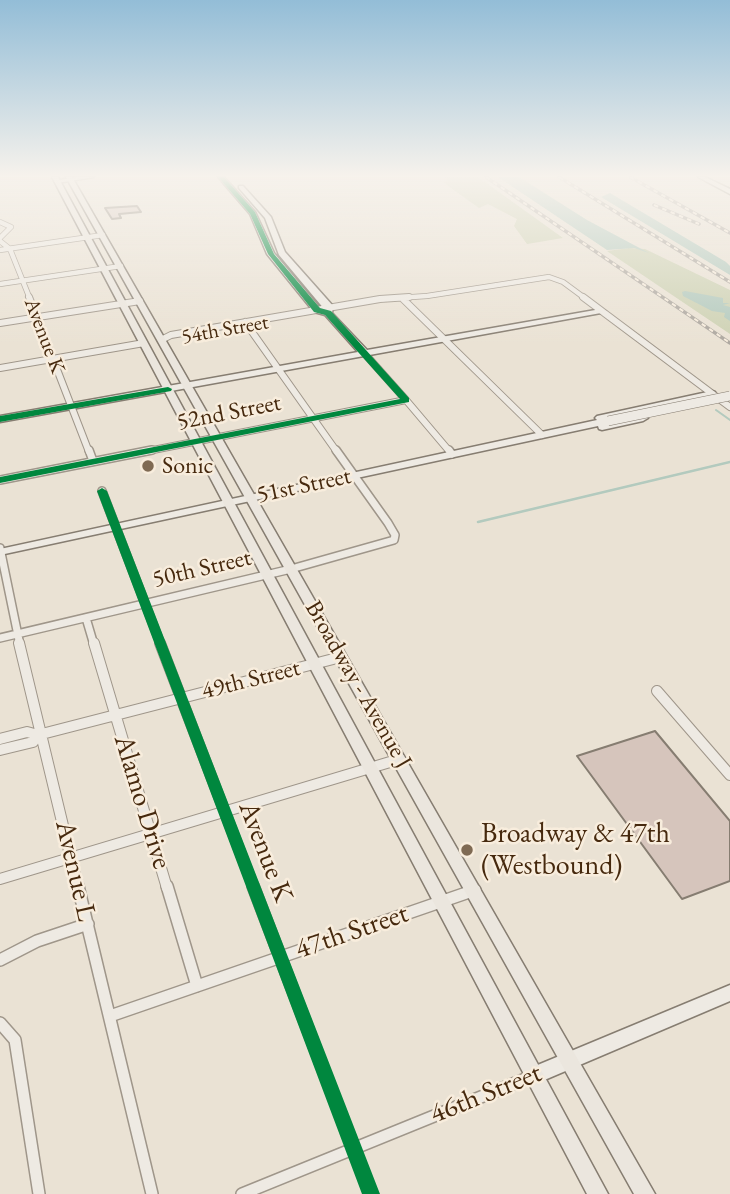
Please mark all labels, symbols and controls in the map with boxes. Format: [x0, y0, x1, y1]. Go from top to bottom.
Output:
street label: Avenue K [18, 295, 70, 377]
street label: 54th Street [180, 310, 270, 350]
street label: 52nd Street [175, 389, 283, 437]
place label: Sonic [162, 452, 213, 480]
marker: Sonic [140, 458, 156, 474]
street label: 51st Street [254, 462, 354, 510]
street label: 50th Street [150, 544, 254, 594]
street label: Broadway - Avenue J [298, 596, 418, 774]
street label: 49th Street [199, 654, 303, 706]
street label: Alamo Drive [106, 731, 178, 873]
street label: Avenue K [230, 797, 300, 907]
street label: Avenue L [47, 817, 103, 925]
place label: Broadway & 47th (Westbound) [481, 817, 670, 883]
marker: Broadway & 47th (Westbound) [459, 842, 475, 858]
street label: 47th Street [291, 897, 413, 967]
street label: 46th Street [425, 1056, 547, 1132]

